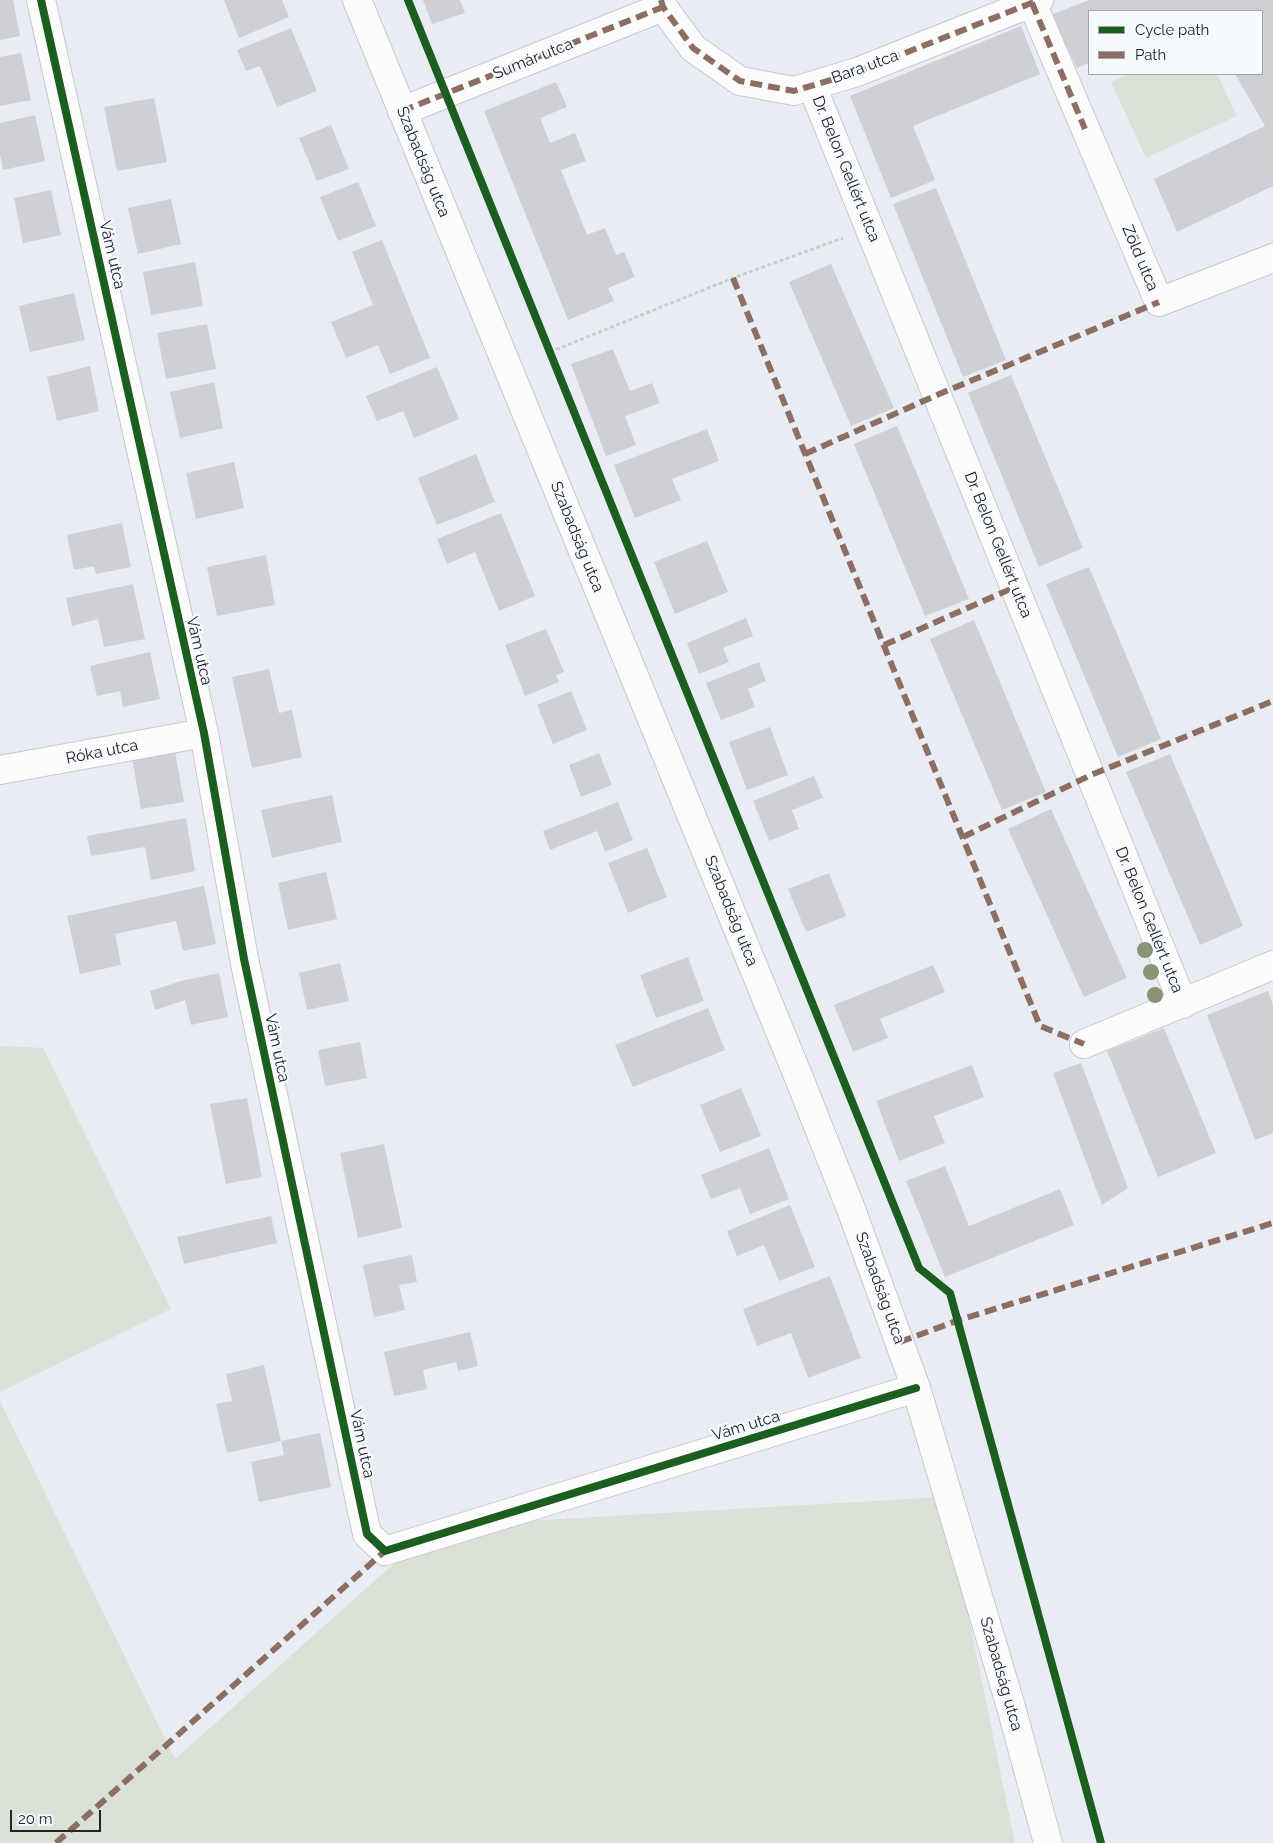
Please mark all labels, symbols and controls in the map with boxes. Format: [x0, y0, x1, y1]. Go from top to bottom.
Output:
legend [1088, 10, 1263, 75]
text: Cycle path [1135, 21, 1209, 39]
street label: Sumár utca [490, 34, 576, 84]
street label: Bara utca [829, 46, 901, 88]
text: Path [1135, 46, 1166, 64]
street label: Dr. Belon Gellért utca [808, 93, 884, 245]
street label: Szabadság utca [392, 104, 454, 220]
street label: Vám utca [95, 219, 129, 291]
street label: Zöld utca [1117, 222, 1163, 294]
street label: Dr. Belon Gellért utca [960, 469, 1036, 621]
street label: Szabadság utca [546, 479, 608, 595]
street label: Vám utca [182, 615, 216, 687]
street label: Róka utca [64, 736, 140, 768]
street label: Dr. Belon Gellért utca [1111, 844, 1187, 996]
street label: Szabadság utca [700, 853, 762, 969]
street label: Vám utca [260, 1012, 294, 1084]
street label: Szabadság utca [851, 1230, 909, 1346]
street label: Vám utca [710, 1407, 782, 1445]
street label: Vám utca [345, 1408, 379, 1480]
street label: Szabadság utca [976, 1615, 1026, 1733]
scale bar [12, 1800, 104, 1832]
text: 20 m [18, 1810, 53, 1828]

